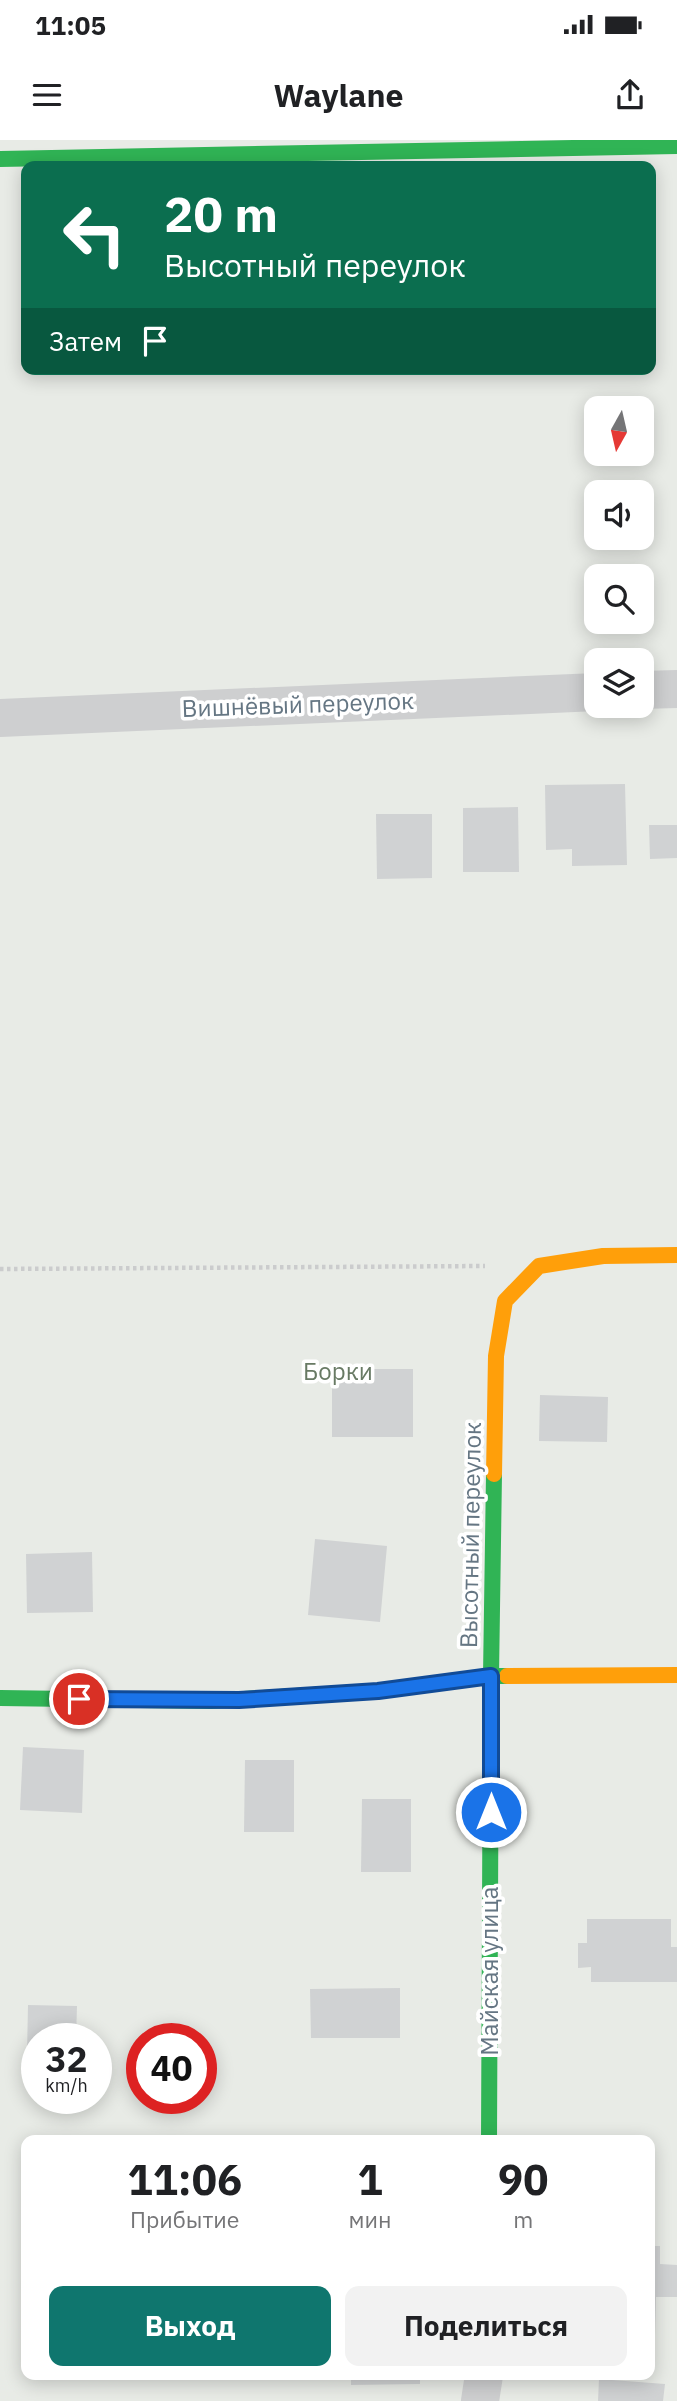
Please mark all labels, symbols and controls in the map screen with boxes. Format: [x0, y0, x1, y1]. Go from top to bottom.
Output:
text: 11:05 [35, 8, 106, 42]
text: Waylane [273, 74, 404, 116]
icon: menu [28, 76, 66, 114]
icon: share [611, 76, 649, 114]
text: 20 m [164, 182, 278, 245]
icon: left [49, 189, 140, 280]
text: Высотный переулок [164, 244, 466, 286]
icon: arrive [136, 322, 174, 360]
text: Затем [49, 324, 122, 358]
north arrow [584, 396, 654, 466]
map controls [584, 396, 654, 718]
button: sound [584, 480, 654, 550]
button: search [584, 564, 654, 634]
button: layers [584, 648, 654, 718]
street label: Вишнёвый переулок [181, 684, 415, 724]
park label: Борки [303, 1355, 373, 1387]
street label: Высотный переулок [452, 1422, 488, 1648]
pin [49, 1669, 109, 1729]
icon: arrive [60, 1680, 98, 1718]
position arrow [454, 1775, 528, 1849]
street label: Майская улица [473, 1886, 505, 2056]
speed limit sign: 40 [126, 2023, 217, 2114]
text: 32 [45, 2036, 88, 2082]
text: km/h [45, 2074, 88, 2097]
text: 11:06 [127, 2152, 242, 2207]
text: 1 [358, 2152, 383, 2207]
text: 90 [498, 2152, 549, 2207]
text: Прибытие [130, 2204, 240, 2234]
text: мин [349, 2204, 392, 2234]
text: m [513, 2204, 533, 2234]
button: Выход [49, 2286, 331, 2366]
button: Поделиться [345, 2286, 627, 2366]

